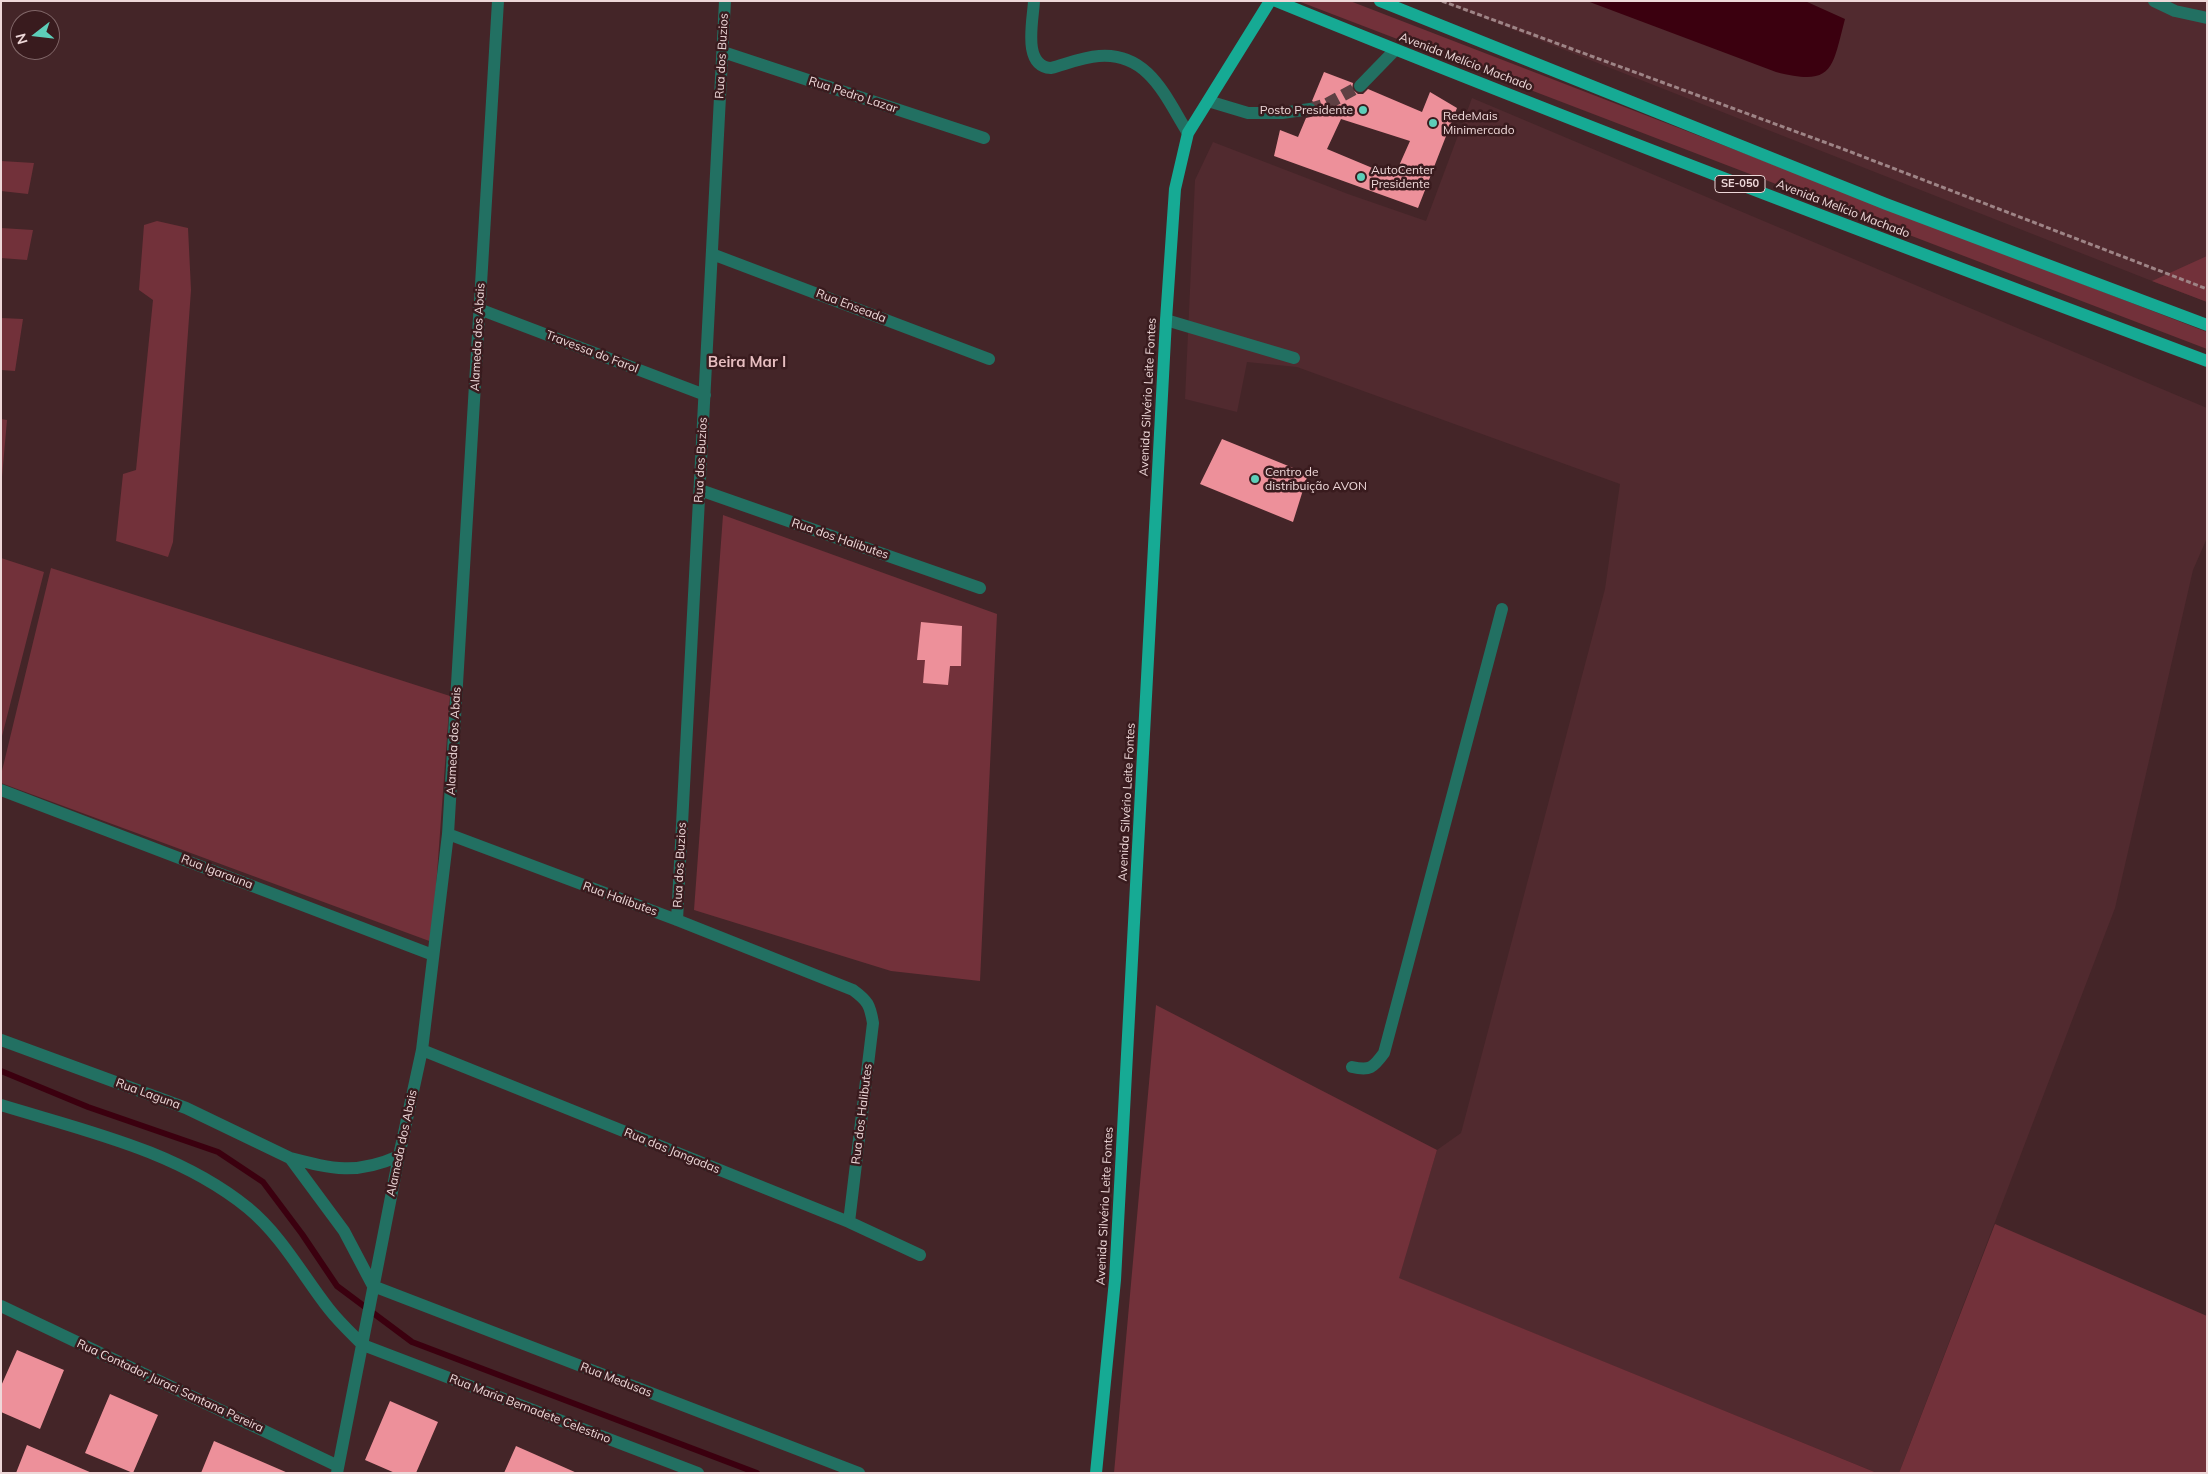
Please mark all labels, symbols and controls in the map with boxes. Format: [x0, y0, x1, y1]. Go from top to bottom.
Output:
north arrow [10, 10, 60, 60]
street label: Rua dos Buzios [713, 13, 731, 99]
street label: Avenida Melício Machado [1397, 30, 1535, 94]
text: N [11, 31, 32, 46]
street label: Rua Pedro Lazar [807, 74, 899, 116]
place label: Posto Presidente [1260, 103, 1353, 117]
marker: Posto Presidente [1357, 104, 1369, 116]
place label: RedeMais Minimercado [1443, 109, 1515, 137]
marker: RedeMais Minimercado [1427, 117, 1439, 129]
place label: AutoCenter Presidente [1371, 163, 1434, 191]
marker: AutoCenter Presidente [1355, 171, 1367, 183]
road number: SE-050 [1715, 175, 1765, 192]
street label: Avenida Melício Machado [1774, 177, 1912, 241]
street label: Alameda dos Abais [468, 282, 488, 392]
street label: Rua Enseada [814, 286, 888, 326]
street label: Avenida Silvério Leite Fontes [1137, 317, 1159, 477]
street label: Travessa do Farol [544, 328, 640, 376]
district label: Beira Mar I [708, 353, 786, 371]
street label: Rua dos Buzios [692, 417, 710, 503]
place label: Centro de distribuição AVON [1265, 465, 1367, 493]
marker: Centro de distribuição AVON [1249, 473, 1261, 485]
street label: Rua dos Halibutes [790, 516, 890, 562]
street label: Alameda dos Abais [444, 686, 464, 796]
street label: Avenida Silvério Leite Fontes [1116, 722, 1138, 882]
street label: Rua dos Buzios [671, 822, 689, 908]
street label: Rua Igarauna [179, 852, 255, 892]
street label: Rua Halibutes [581, 879, 659, 919]
street label: Rua dos Halibutes [849, 1063, 875, 1165]
street label: Rua Laguna [114, 1076, 182, 1112]
street label: Alameda dos Abais [384, 1088, 420, 1198]
street label: Rua das Jangadas [622, 1125, 722, 1177]
street label: Avenida Silvério Leite Fontes [1094, 1126, 1116, 1286]
street label: Rua Contador Juraci Santana Pereira [74, 1336, 266, 1436]
street label: Rua Medusas [578, 1360, 654, 1400]
street label: Rua Maria Bernadete Celestino [447, 1371, 613, 1447]

